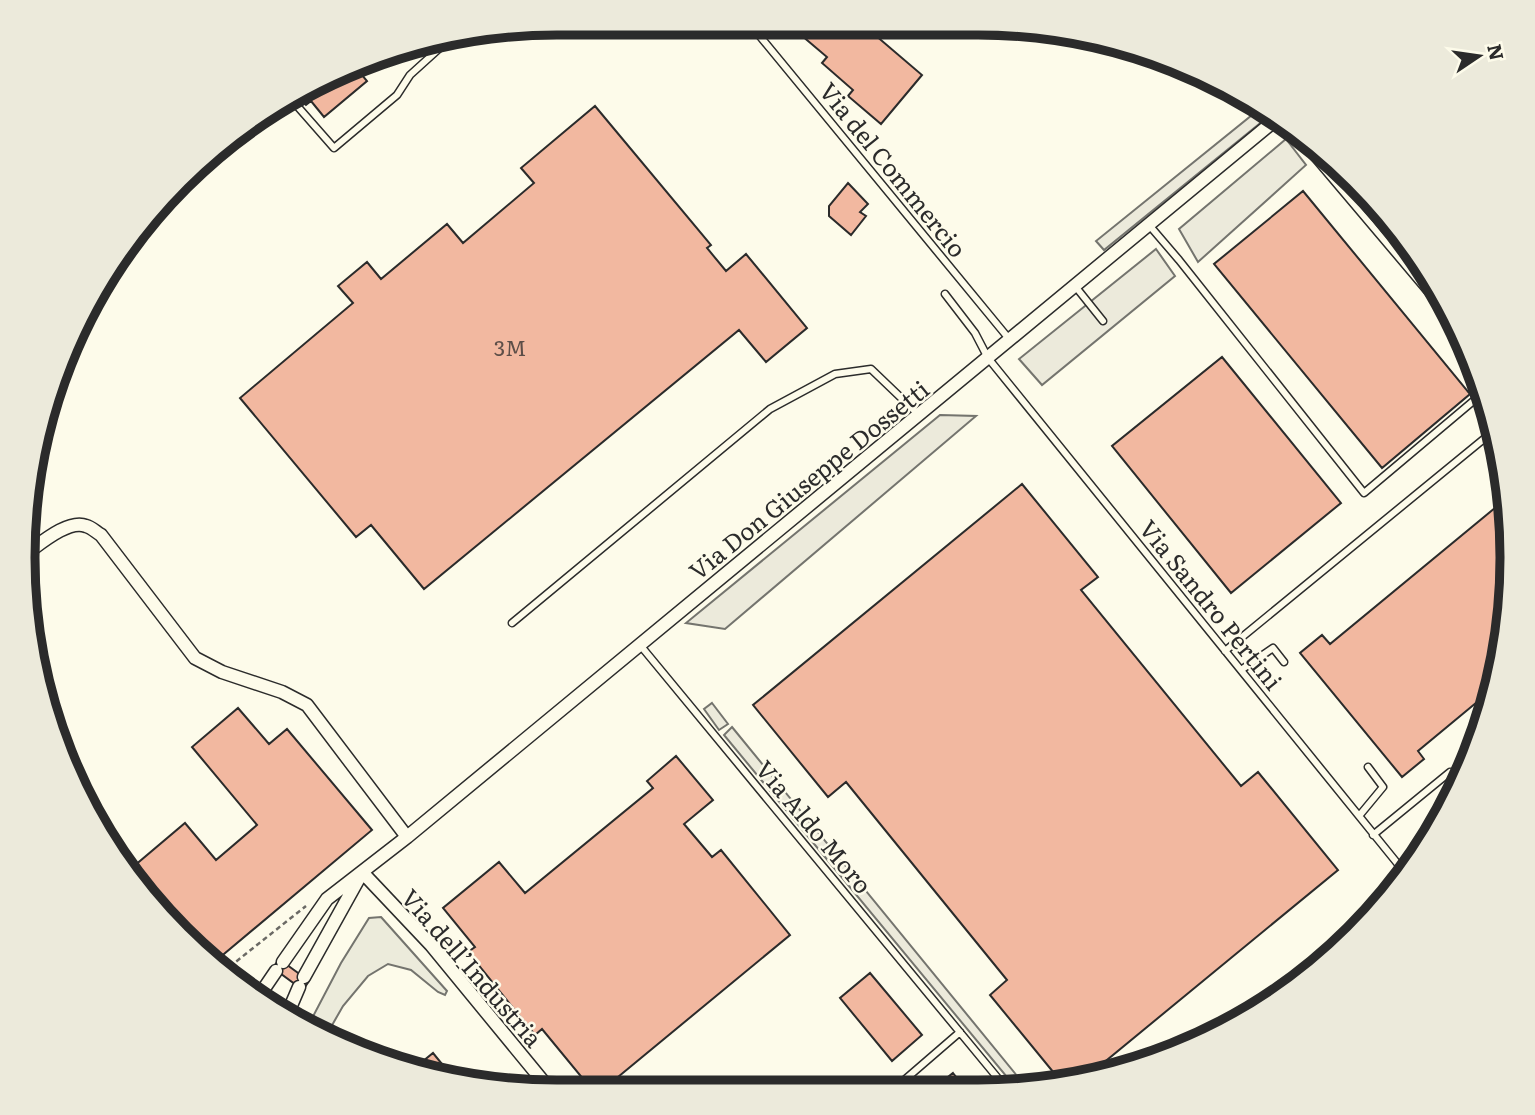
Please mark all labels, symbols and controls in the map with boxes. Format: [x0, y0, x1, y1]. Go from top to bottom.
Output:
north arrow [1444, 21, 1514, 91]
text: N [1481, 41, 1512, 63]
street label: Via del Commercio [812, 74, 976, 264]
house number: 3M [494, 331, 526, 362]
street label: Via Don Giuseppe Dossetti [680, 371, 936, 587]
street label: Via Sandro Pertini [1132, 511, 1292, 697]
street label: Via Aldo Moro [749, 752, 881, 900]
street label: Via dell’Industria [394, 880, 552, 1054]

